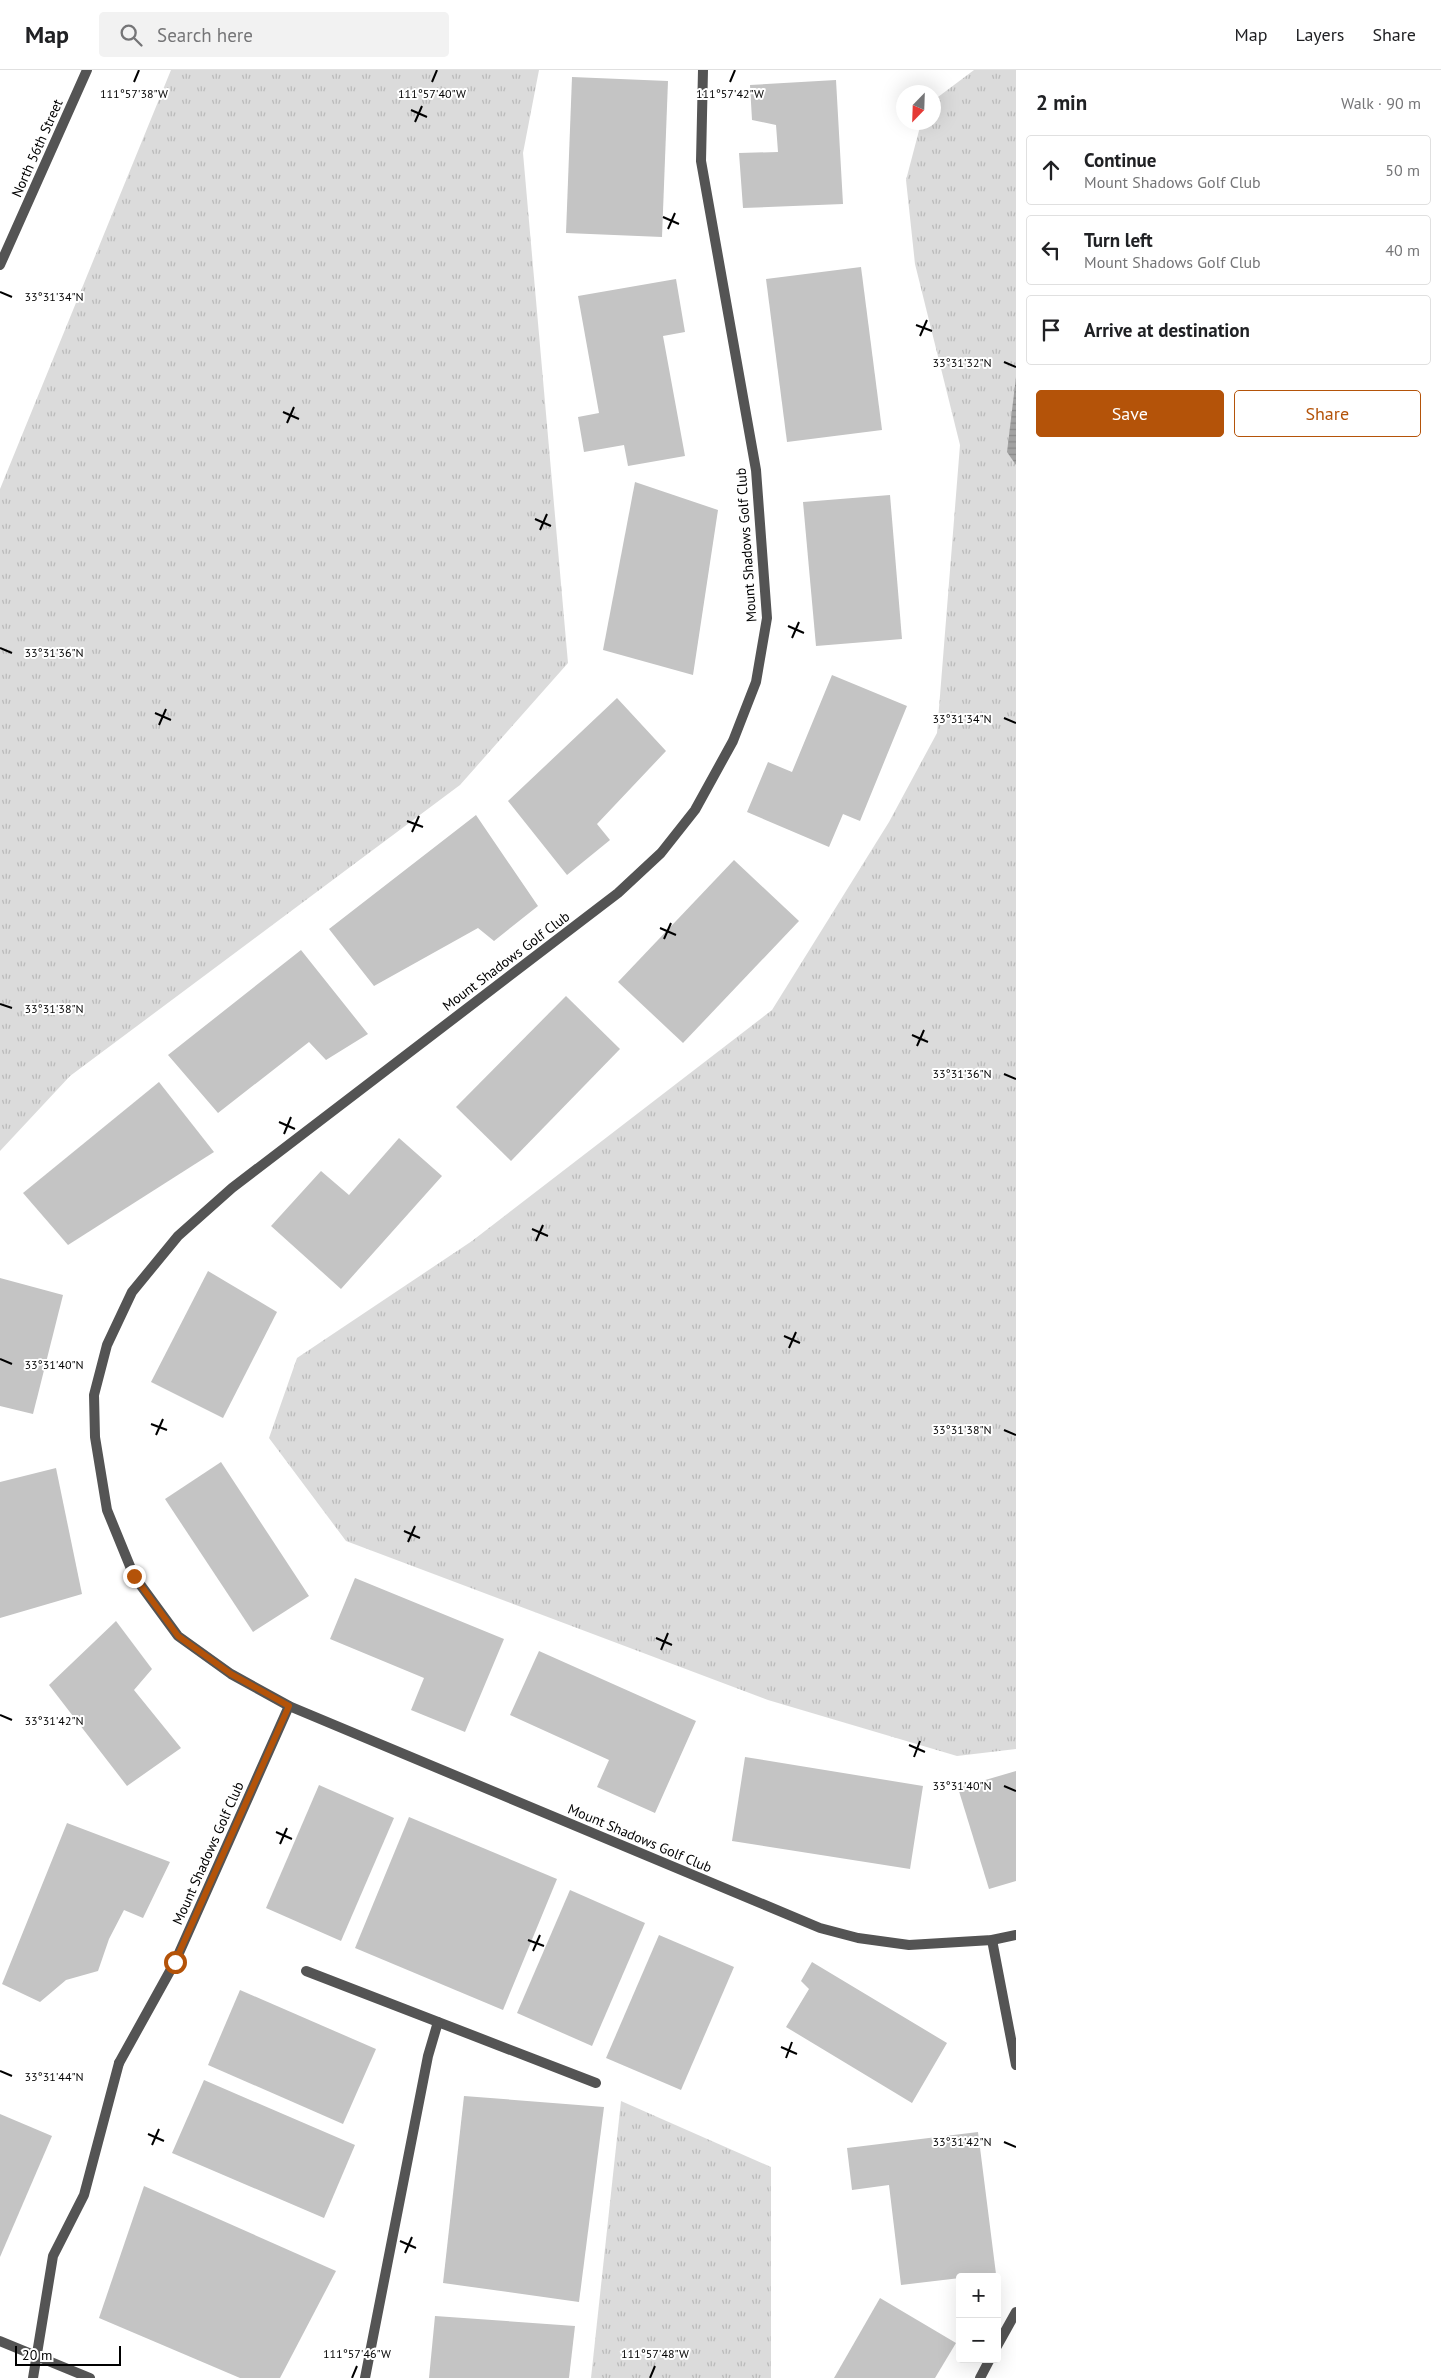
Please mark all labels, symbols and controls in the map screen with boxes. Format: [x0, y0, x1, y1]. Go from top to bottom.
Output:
search box [99, 12, 449, 57]
text: Map [25, 19, 69, 50]
icon: search [117, 21, 145, 49]
text: Search here [157, 23, 253, 47]
text: Map [1235, 23, 1267, 46]
text: Layers [1295, 23, 1344, 46]
text: Share [1372, 23, 1416, 46]
north arrow [896, 85, 941, 130]
text: 111°57'38"W [100, 86, 168, 101]
text: 111°57'40"W [398, 86, 466, 101]
text: 111°57'42"W [696, 86, 764, 101]
text: 2 min [1036, 89, 1087, 116]
text: Walk · 90 m [1341, 93, 1421, 113]
street label: North 56th Street [7, 96, 67, 200]
text: Continue [1084, 148, 1156, 172]
icon: ahead [1037, 156, 1065, 184]
text: 50 m [1385, 160, 1420, 180]
text: Mount Shadows Golf Club [1084, 172, 1261, 192]
text: Turn left [1084, 228, 1153, 252]
icon: left [1037, 236, 1065, 264]
text: 40 m [1385, 240, 1420, 260]
text: Mount Shadows Golf Club [1084, 252, 1261, 272]
text: 33°31'34"N [24, 289, 84, 304]
icon: arrive [1037, 316, 1065, 344]
text: Arrive at destination [1084, 318, 1250, 342]
text: 33°31'32"N [932, 355, 992, 370]
button: Save [1036, 390, 1224, 437]
button: Share [1234, 390, 1421, 437]
street label: Mount Shadows Golf Club [732, 467, 760, 623]
text: 33°31'36"N [24, 645, 84, 660]
text: 33°31'34"N [932, 711, 992, 726]
street label: Mount Shadows Golf Club [439, 907, 573, 1015]
text: 33°31'38"N [24, 1001, 84, 1016]
text: 33°31'36"N [932, 1066, 992, 1081]
text: 33°31'40"N [24, 1357, 84, 1372]
text: 33°31'38"N [932, 1422, 992, 1437]
route end [123, 1565, 146, 1588]
text: 33°31'42"N [24, 1713, 84, 1728]
text: 33°31'40"N [932, 1778, 992, 1793]
street label: Mount Shadows Golf Club [168, 1779, 248, 1927]
street label: Mount Shadows Golf Club [565, 1799, 715, 1877]
route start [164, 1951, 187, 1974]
text: 33°31'44"N [24, 2069, 84, 2084]
text: 33°31'42"N [932, 2134, 992, 2149]
map controls [956, 2273, 1001, 2363]
button: + [956, 2273, 1001, 2318]
button: − [956, 2318, 1001, 2363]
scale bar [15, 2343, 121, 2366]
text: 20 m [22, 2346, 52, 2364]
text: 111°57'46"W [323, 2346, 391, 2361]
text: 111°57'48"W [621, 2346, 689, 2361]

